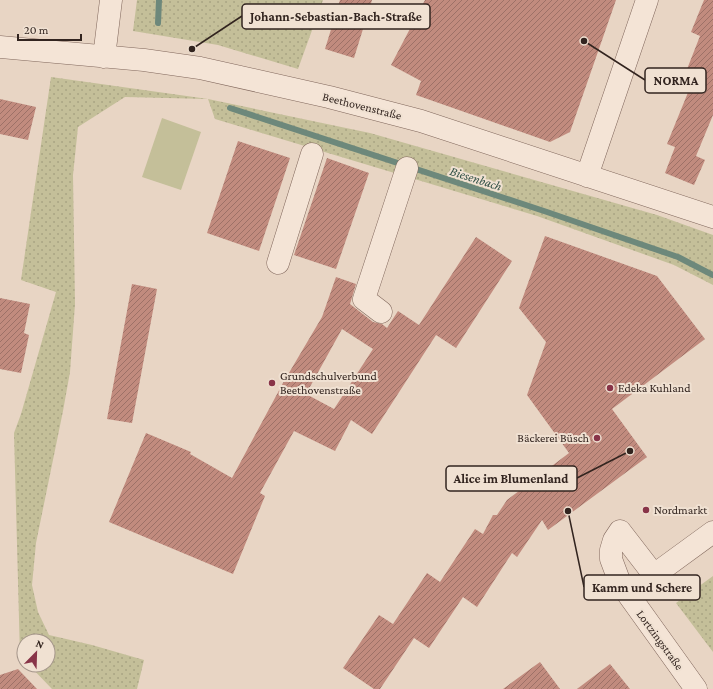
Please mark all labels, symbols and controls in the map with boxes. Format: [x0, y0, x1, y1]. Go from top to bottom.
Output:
callout: Johann-Sebastian-Bach-Straße [242, 4, 430, 29]
text: Johann-Sebastian-Bach-Straße [248, 9, 422, 24]
scale bar [18, 16, 81, 42]
text: 20 m [24, 23, 49, 37]
callout: NORMA [645, 68, 706, 93]
text: NORMA [654, 73, 699, 88]
street label: Beethovenstraße [321, 89, 403, 123]
water label: Biesenbach [448, 163, 504, 194]
place label: Grundschulverbund Beethovenstraße [280, 369, 377, 397]
marker: Grundschulverbund Beethovenstraße [267, 378, 277, 388]
place label: Edeka Kuhland [618, 381, 691, 395]
marker: Edeka Kuhland [605, 383, 615, 393]
place label: Bäckerei Büsch [517, 431, 590, 445]
marker: Bäckerei Büsch [592, 433, 602, 443]
callout: Alice im Blumenland [446, 466, 577, 491]
text: Alice im Blumenland [453, 471, 568, 486]
place label: Nordmarkt [654, 503, 708, 517]
marker: Nordmarkt [641, 505, 651, 515]
callout: Kamm und Schere [584, 575, 700, 600]
text: Kamm und Schere [592, 580, 692, 595]
street label: Lortzingstraße [634, 607, 686, 673]
north arrow [16, 633, 56, 673]
text: N [34, 637, 46, 651]

